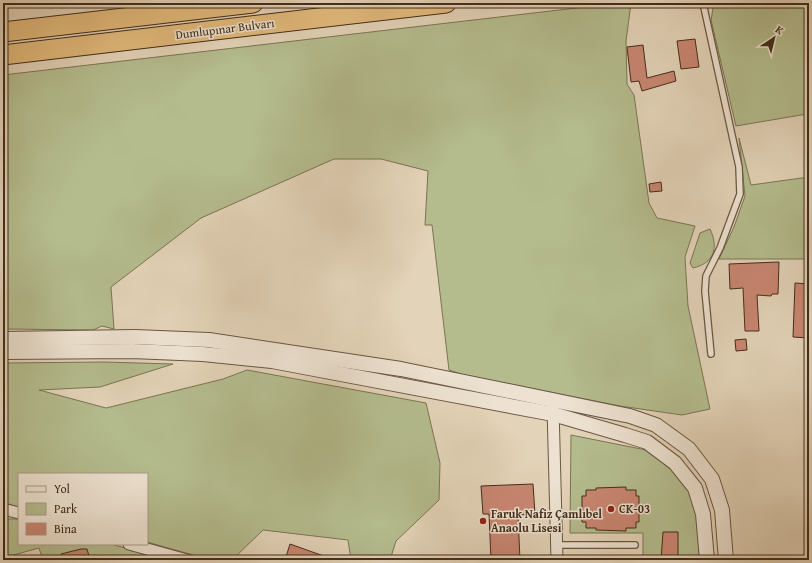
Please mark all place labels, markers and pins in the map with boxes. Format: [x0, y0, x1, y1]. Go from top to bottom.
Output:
place label: CK-03 [619, 500, 650, 517]
marker: CK-03 [606, 504, 616, 514]
place label: Faruk Nafiz Çamlıbel Anaolu Lisesi [491, 505, 602, 536]
marker: Faruk Nafiz Çamlıbel Anaolu Lisesi [478, 516, 488, 526]

